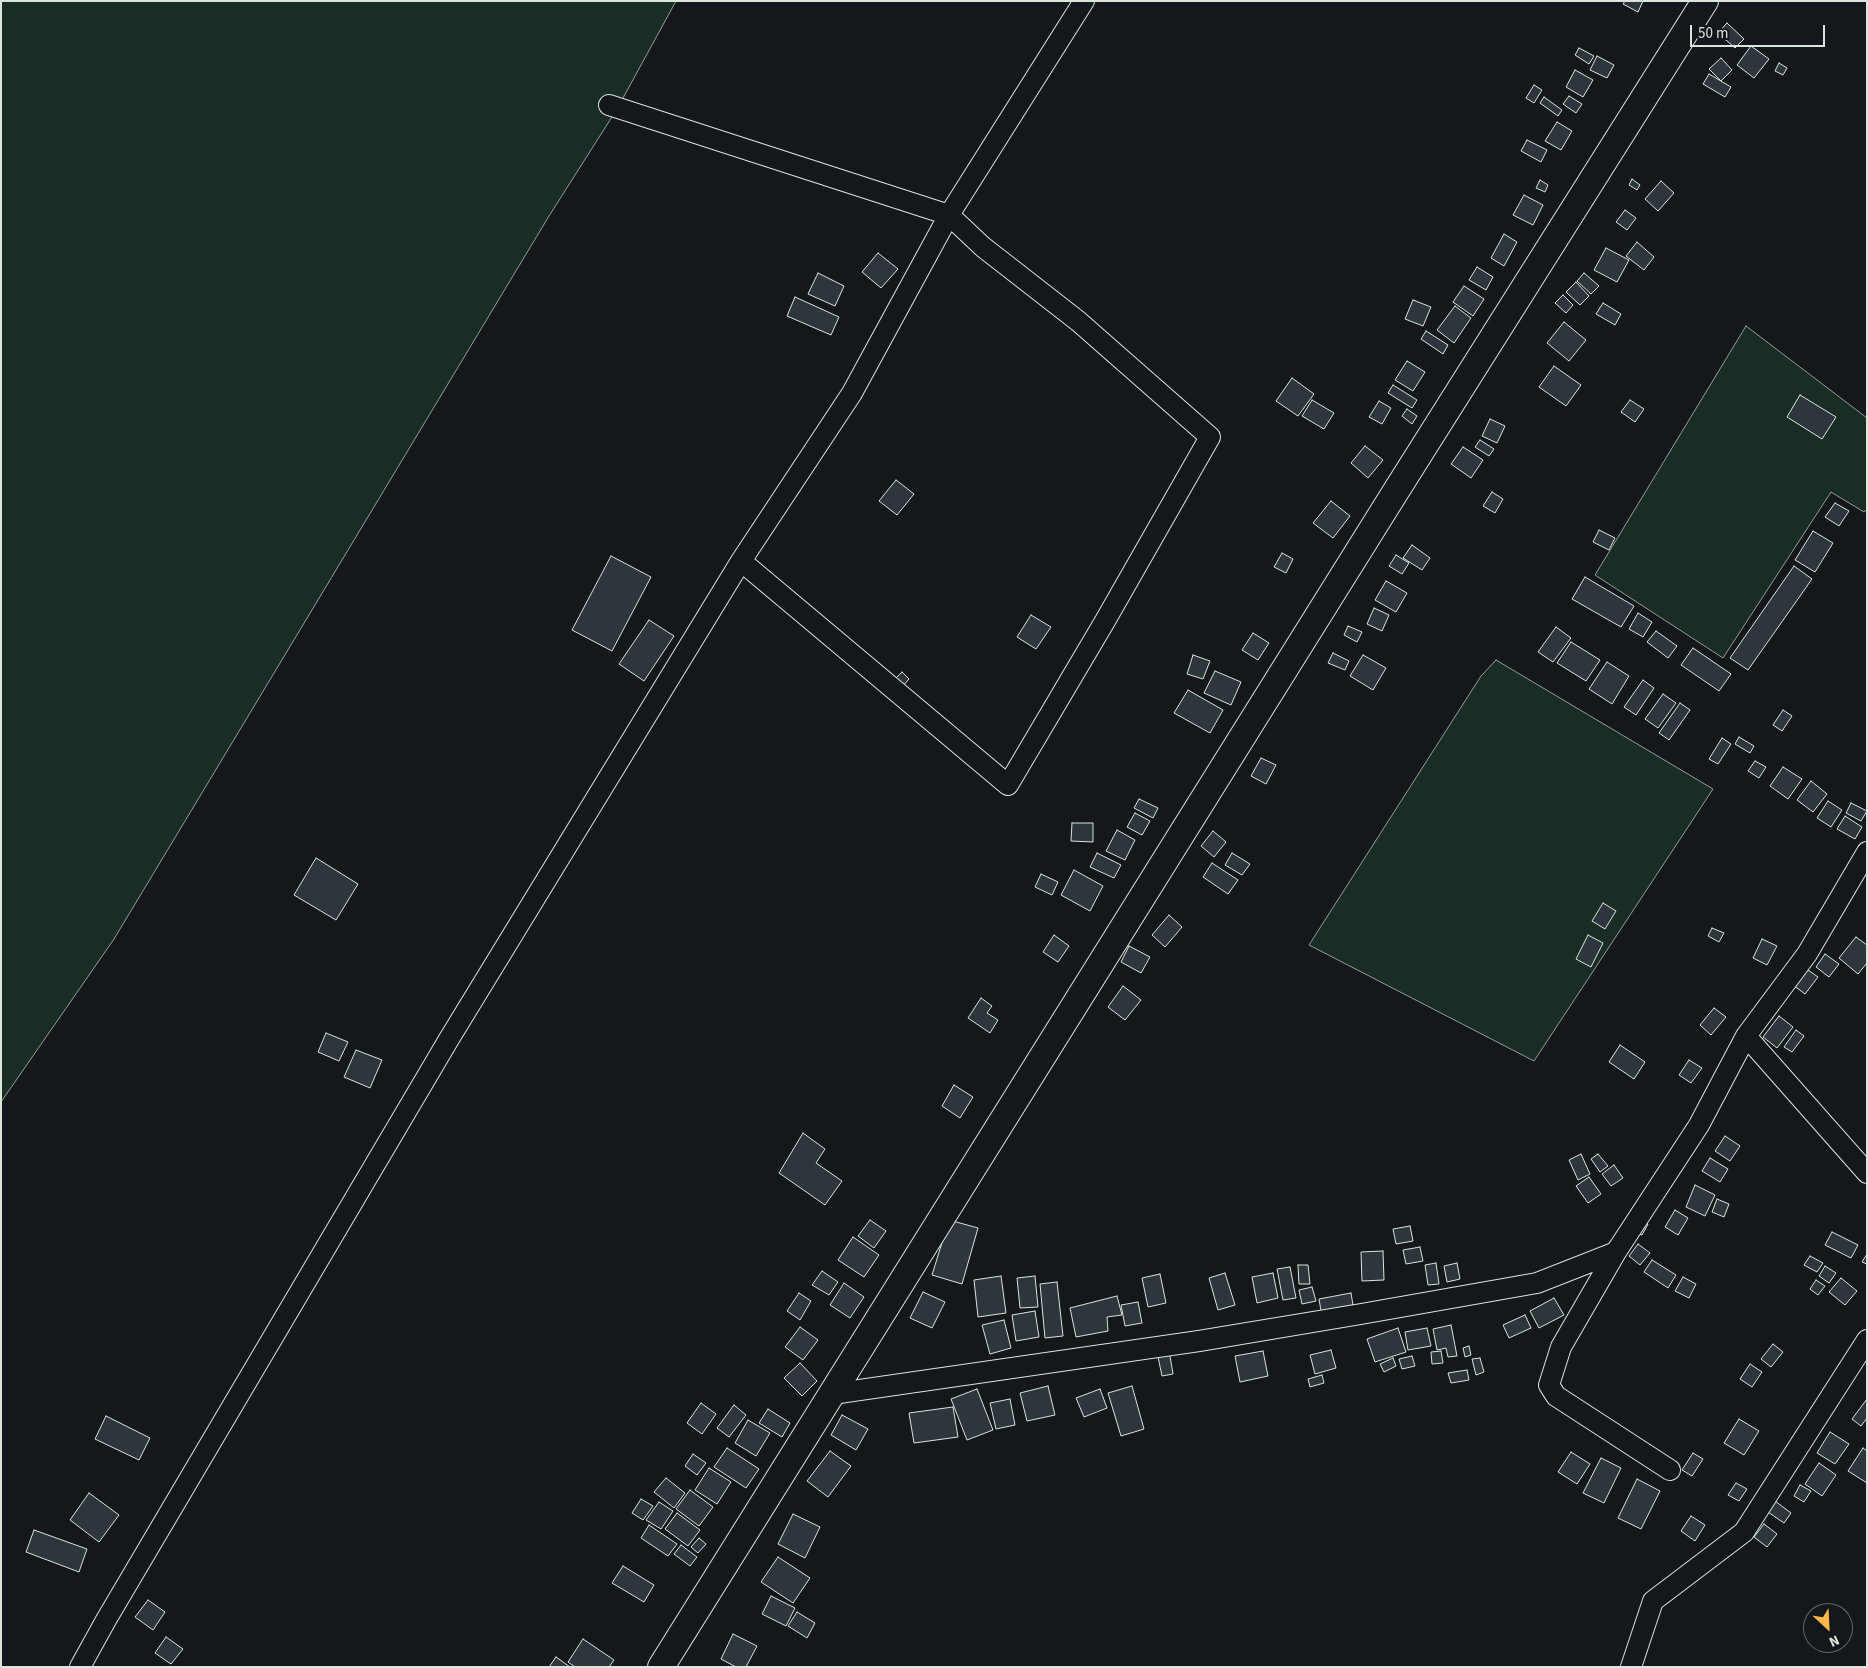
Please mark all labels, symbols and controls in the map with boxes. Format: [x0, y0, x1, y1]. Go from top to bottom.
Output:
scale bar [1693, 15, 1828, 47]
text: 50 m [1698, 23, 1728, 44]
north arrow [1803, 1603, 1853, 1653]
text: N [1825, 1630, 1842, 1652]

